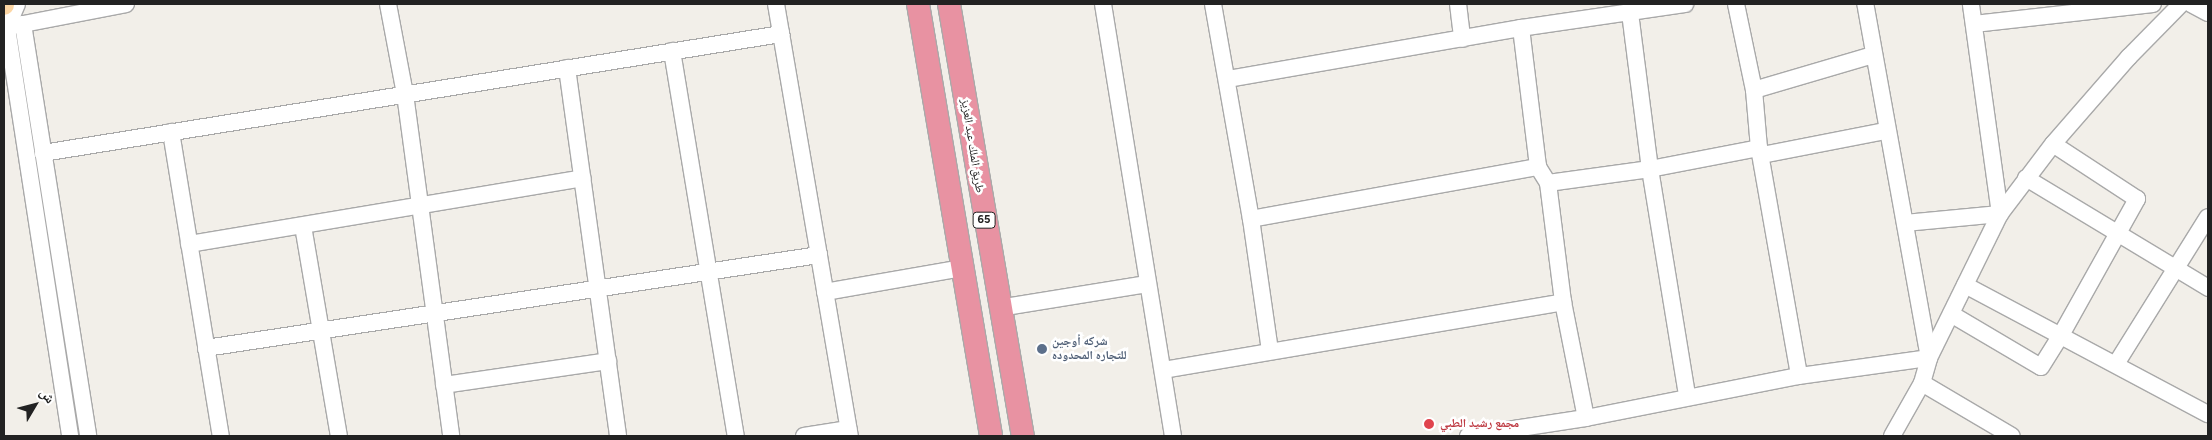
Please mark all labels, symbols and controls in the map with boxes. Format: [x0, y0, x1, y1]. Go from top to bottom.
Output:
street label: طريق الملك عبد العزيز [957, 98, 987, 194]
road number: 65 [972, 212, 996, 228]
place label: شركه أوجين للتجاره المحدوده [1052, 335, 1127, 363]
marker: شركه أوجين للتجاره المحدوده [1036, 343, 1048, 355]
north arrow [10, 380, 60, 430]
text: ش [36, 385, 59, 407]
marker: مجمع رشيد الطبي [1422, 417, 1436, 431]
place label: مجمع رشيد الطبي [1440, 417, 1519, 431]

